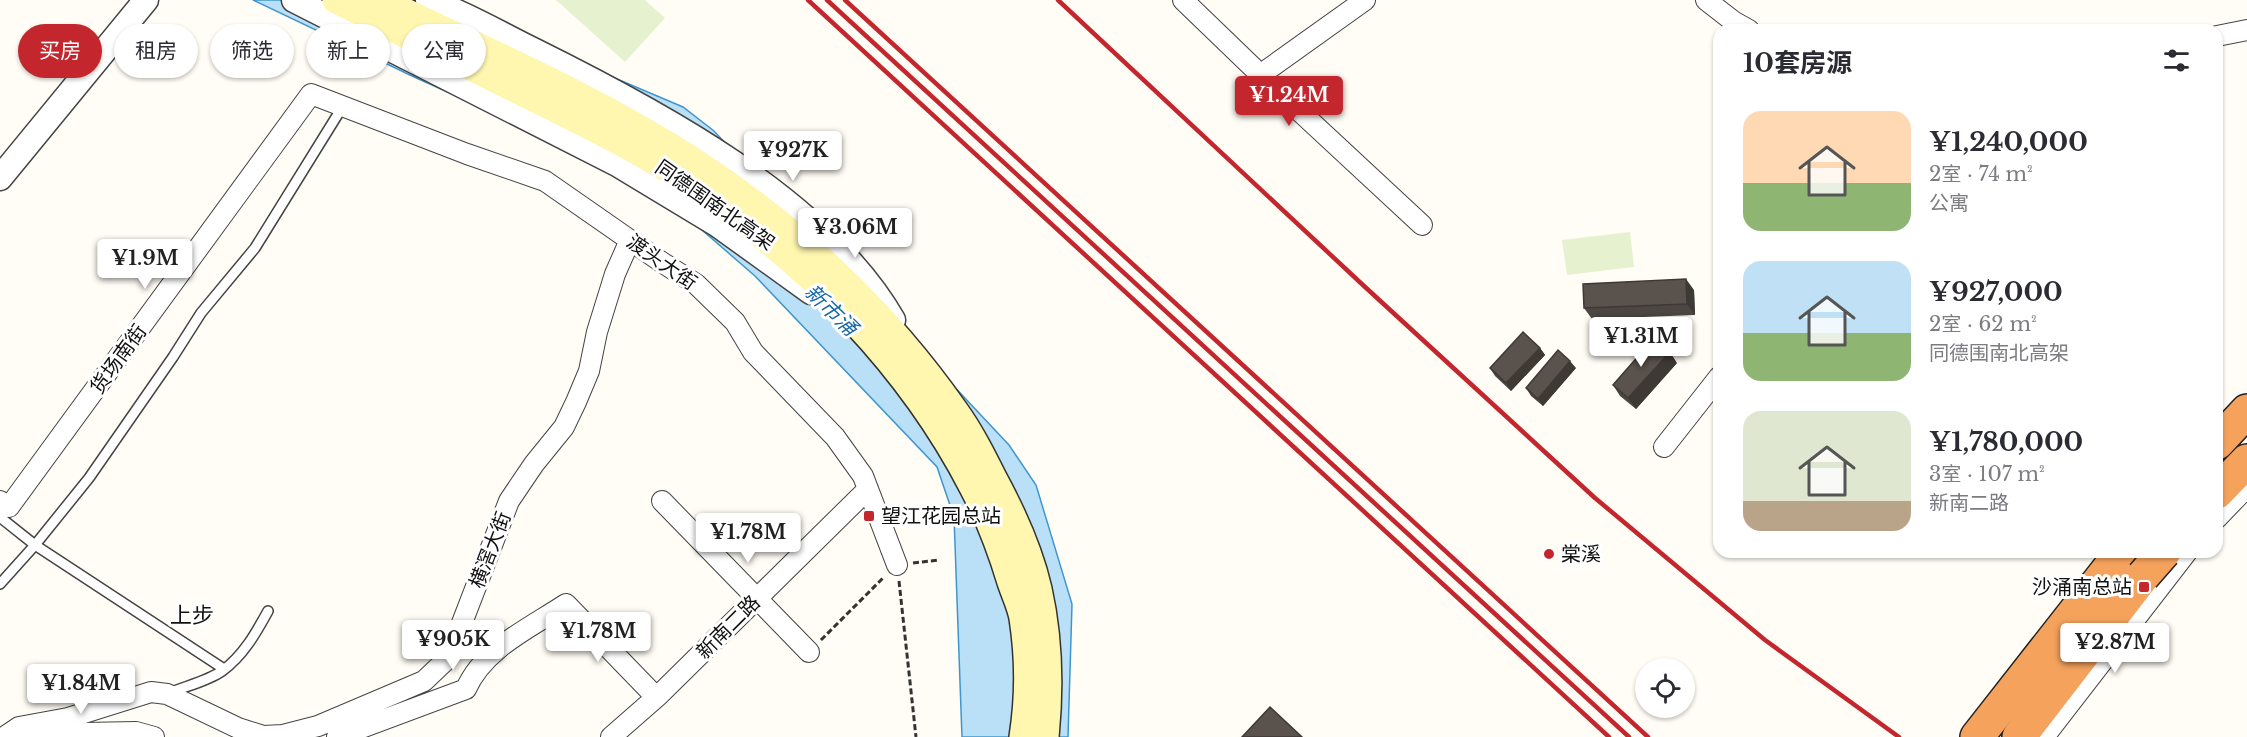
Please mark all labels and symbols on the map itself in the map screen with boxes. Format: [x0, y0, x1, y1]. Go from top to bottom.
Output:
pin: ¥1.24M [1240, 76, 1338, 127]
pin: ¥927K [751, 131, 835, 182]
street label: 同德围南北高架 [651, 155, 779, 255]
pin: ¥3.06M [806, 208, 904, 259]
street label: 渡头大街 [622, 229, 702, 295]
pin: ¥1.9M [103, 239, 187, 290]
water label: 新市涌 [799, 279, 864, 343]
pin: ¥1.31M [1592, 317, 1690, 368]
street label: 货场南街 [85, 320, 151, 398]
place label: 望江花园总站 [881, 504, 1001, 528]
street label: 横滘大街 [464, 508, 516, 592]
marker: 望江花园总站 [862, 509, 876, 523]
pin: ¥1.78M [699, 513, 797, 564]
place label: 棠溪 [1561, 542, 1601, 566]
marker: 棠溪 [1542, 547, 1556, 561]
place label: 沙涌南总站 [2032, 575, 2132, 599]
marker: 沙涌南总站 [2137, 580, 2151, 594]
street label: 新南二路 [691, 590, 765, 664]
district label: 上步 [170, 602, 214, 629]
pin: ¥1.78M [549, 612, 647, 663]
pin: ¥905K [411, 620, 495, 671]
pin: ¥2.87M [2066, 623, 2164, 674]
pin: ¥1.84M [32, 664, 130, 715]

